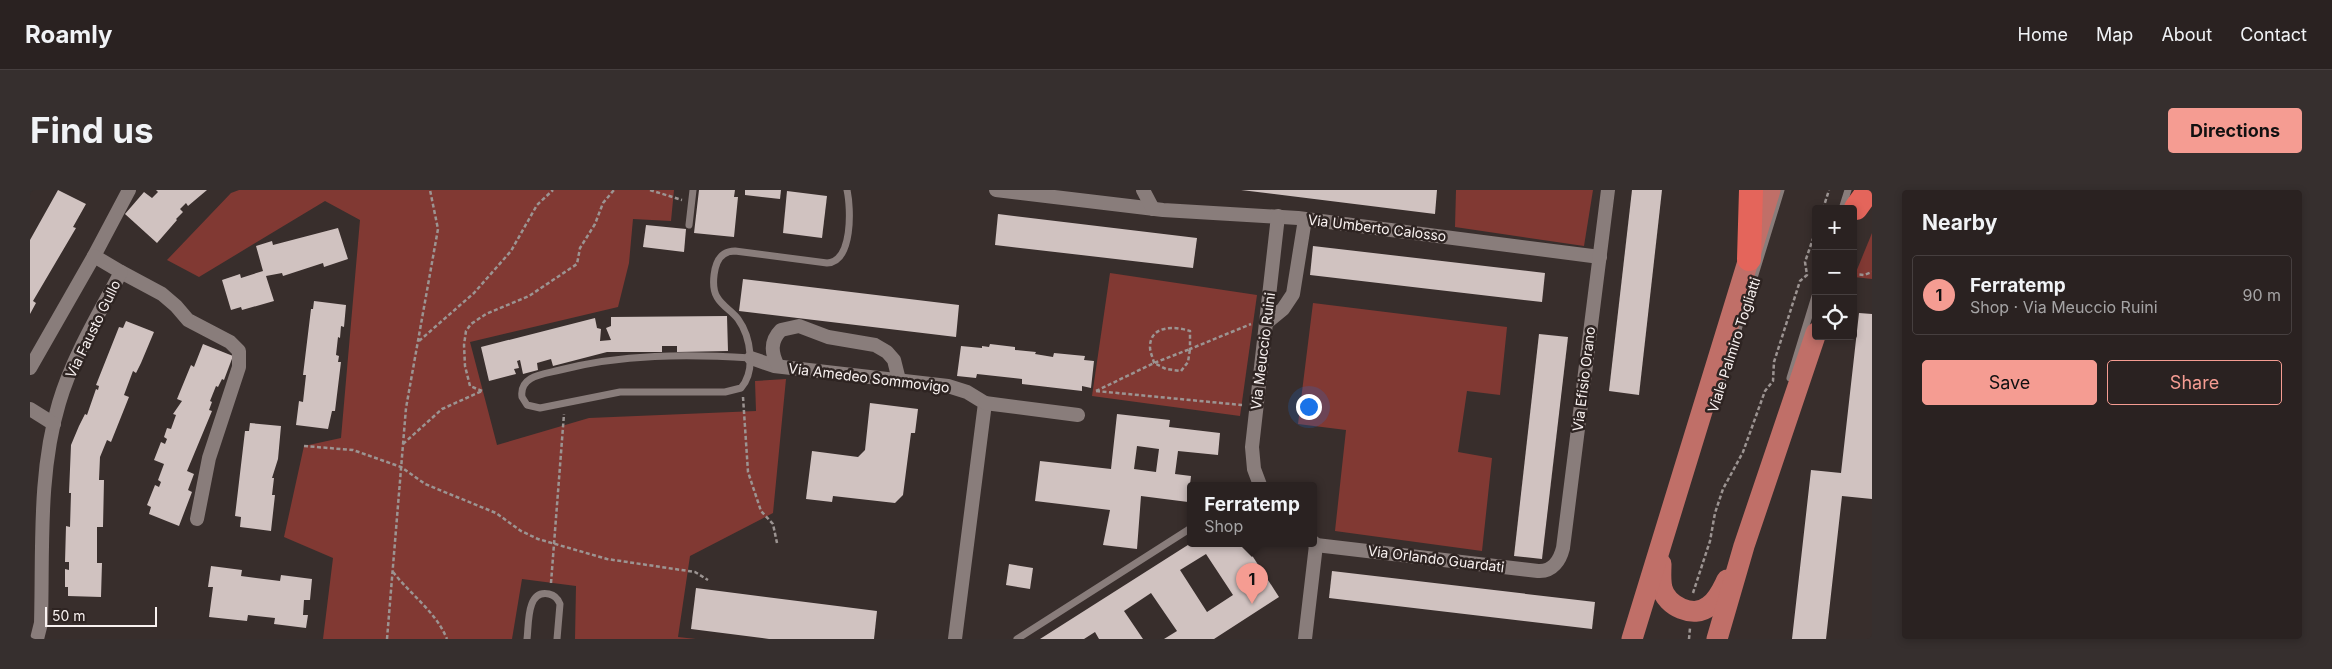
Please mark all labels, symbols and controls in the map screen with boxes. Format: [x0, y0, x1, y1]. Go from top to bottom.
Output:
text: Roamly [25, 20, 112, 49]
text: Home [2018, 24, 2068, 45]
text: Map [2096, 24, 2133, 45]
text: About [2161, 24, 2212, 45]
text: Contact [2240, 24, 2307, 45]
button: Directions [2168, 108, 2302, 153]
text: Find us [30, 109, 154, 151]
map controls [1812, 205, 1857, 340]
button: + [1812, 205, 1857, 250]
text: Nearby [1922, 210, 1997, 235]
street label: Via Umberto Calosso [1307, 211, 1447, 244]
button: − [1812, 250, 1857, 295]
text: Ferratemp [1970, 274, 2066, 297]
street label: Viale Palmiro Togliatti [1704, 275, 1763, 415]
street label: Via Fausto Gullo [61, 277, 124, 381]
text: 1 [1936, 285, 1942, 305]
text: 90 m [2242, 285, 2281, 305]
street label: Via Meuccio Ruini [1247, 291, 1278, 411]
button: locate [1812, 295, 1857, 340]
text: Shop · Via Meuccio Ruini [1970, 297, 2158, 317]
street label: Via Efisio Orano [1569, 326, 1598, 432]
street label: Via Amedeo Sommovigo [787, 359, 951, 396]
button: Save [1922, 360, 2097, 405]
button: Share [2107, 360, 2282, 405]
your location [1296, 394, 1322, 420]
popup [1187, 482, 1317, 547]
text: Ferratemp [1204, 493, 1300, 516]
text: Shop [1204, 516, 1243, 536]
street label: Via Orlando Guardati [1367, 542, 1505, 575]
pin: 1 [1236, 563, 1268, 604]
scale bar [45, 604, 158, 627]
text: 50 m [52, 607, 86, 624]

